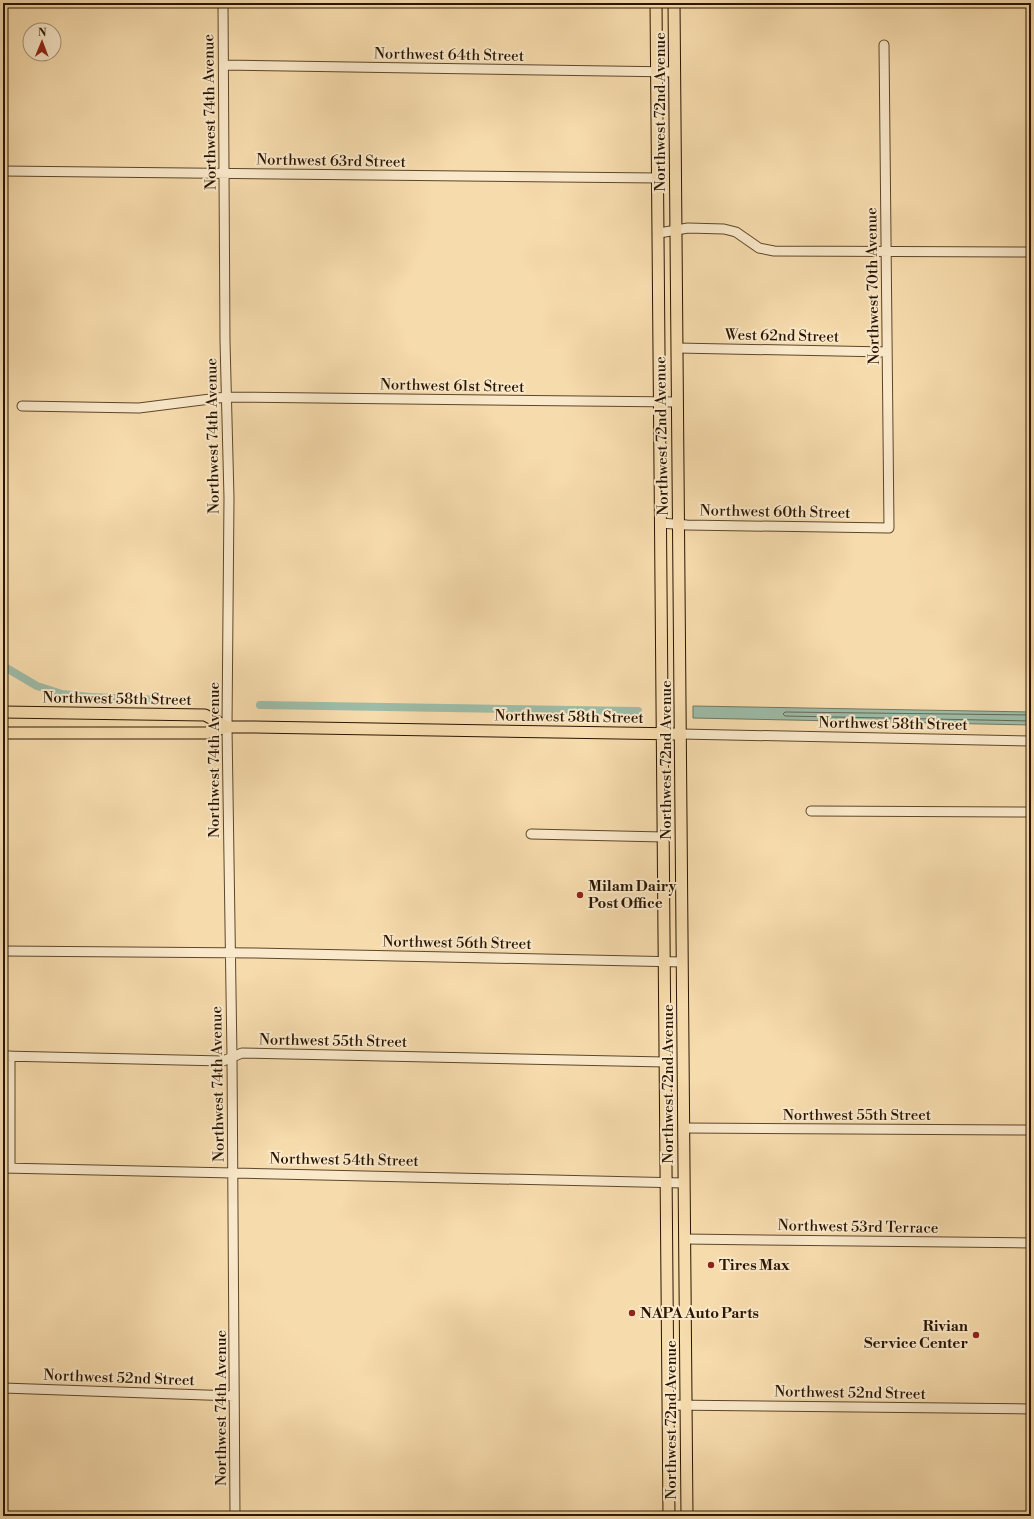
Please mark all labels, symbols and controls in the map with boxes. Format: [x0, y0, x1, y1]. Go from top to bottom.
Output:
north arrow [22, 22, 62, 62]
text: N [38, 26, 47, 40]
street label: Northwest 72nd Avenue [651, 32, 670, 192]
street label: Northwest 74th Avenue [199, 34, 221, 190]
street label: Northwest 64th Street [374, 44, 525, 66]
street label: Northwest 63rd Street [256, 150, 407, 172]
street label: Northwest 70th Avenue [862, 207, 884, 365]
street label: West 62nd Street [724, 325, 840, 347]
street label: Northwest 72nd Avenue [651, 356, 673, 516]
street label: Northwest 74th Avenue [202, 358, 224, 514]
street label: Northwest 61st Street [380, 375, 525, 397]
street label: Northwest 60th Street [699, 501, 851, 523]
street label: Northwest 72nd Avenue [657, 680, 676, 840]
street label: Northwest 74th Avenue [205, 682, 224, 838]
street label: Northwest 58th Street [42, 688, 192, 710]
street label: Northwest 58th Street [494, 706, 644, 728]
street label: Northwest 58th Street [818, 713, 968, 735]
place label: Milam Dairy Post Office [588, 877, 677, 913]
marker: Milam Dairy Post Office [575, 890, 585, 900]
street label: Northwest 56th Street [382, 932, 532, 954]
street label: Northwest 72nd Avenue [659, 1004, 678, 1164]
street label: Northwest 74th Avenue [207, 1006, 229, 1162]
street label: Northwest 55th Street [259, 1030, 408, 1052]
street label: Northwest 55th Street [783, 1106, 932, 1125]
street label: Northwest 54th Street [269, 1149, 420, 1171]
street label: Northwest 53rd Terrace [777, 1216, 939, 1238]
place label: Tires Max [719, 1256, 790, 1275]
marker: Tires Max [706, 1260, 716, 1270]
place label: NAPA Auto Parts [640, 1304, 759, 1323]
marker: NAPA Auto Parts [627, 1308, 637, 1318]
place label: Rivian Service Center [864, 1317, 969, 1353]
street label: Northwest 74th Avenue [212, 1330, 231, 1486]
marker: Rivian Service Center [971, 1330, 981, 1340]
street label: Northwest 72nd Avenue [662, 1340, 681, 1500]
street label: Northwest 52nd Street [43, 1366, 196, 1390]
street label: Northwest 52nd Street [774, 1382, 927, 1404]

